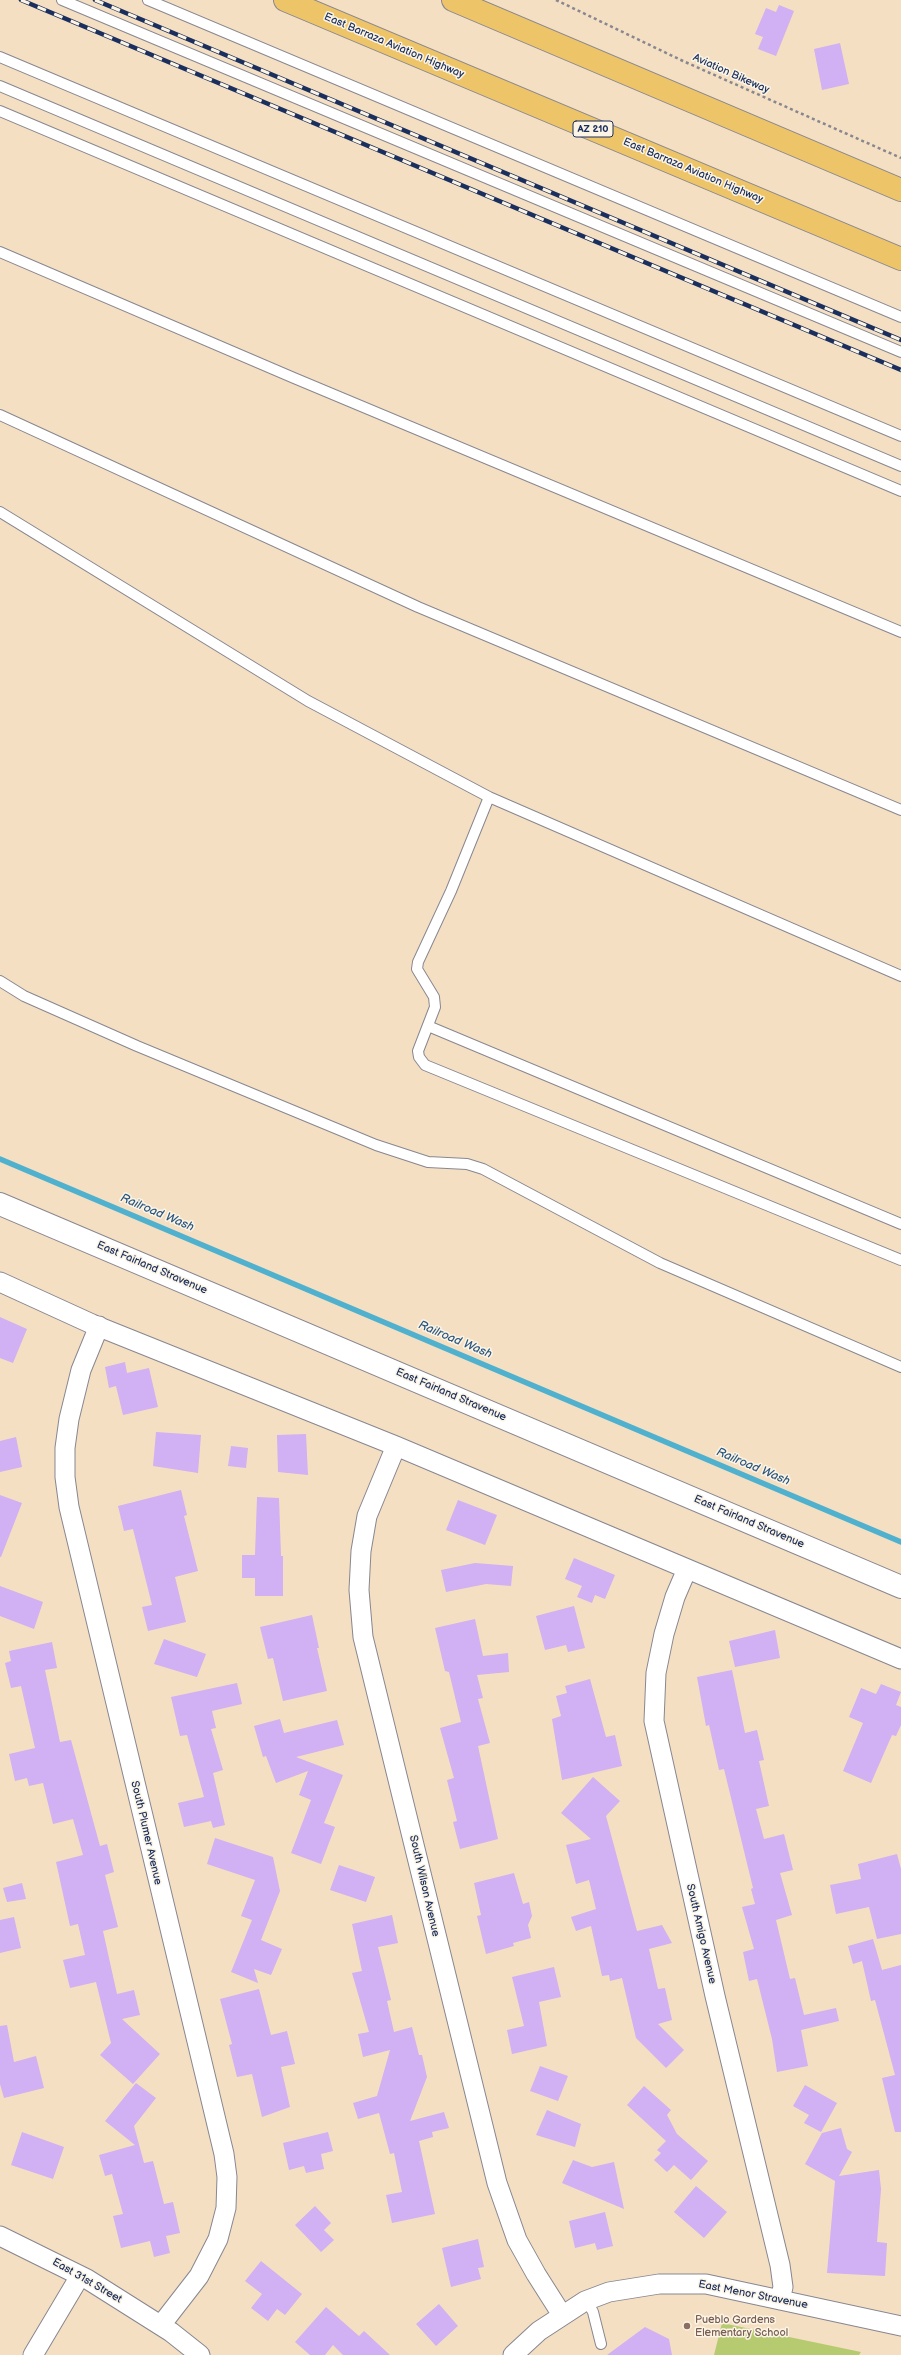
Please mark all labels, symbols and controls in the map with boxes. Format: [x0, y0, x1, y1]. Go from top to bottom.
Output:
street label: East Barraza Aviation Highway [322, 10, 466, 82]
street label: Aviation Bikeway [691, 51, 771, 97]
road number: AZ 210 [573, 121, 613, 137]
street label: East Barraza Aviation Highway [621, 135, 765, 207]
water label: Railroad Wash [118, 1191, 196, 1235]
street label: East Fairland Stravenue [95, 1239, 209, 1297]
water label: Railroad Wash [416, 1318, 494, 1362]
street label: East Fairland Stravenue [394, 1366, 508, 1424]
water label: Railroad Wash [714, 1445, 792, 1489]
street label: East Fairland Stravenue [692, 1493, 806, 1551]
street label: South Plumer Avenue [128, 1780, 164, 1886]
street label: South Wilson Avenue [406, 1834, 442, 1938]
street label: South Amigo Avenue [683, 1883, 719, 1985]
street label: East 31st Street [50, 2256, 124, 2306]
street label: East Menor Stravenue [697, 2278, 809, 2312]
place label: Pueblo Gardens Elementary School [695, 2313, 788, 2339]
marker: Pueblo Gardens Elementary School [682, 2321, 692, 2331]

